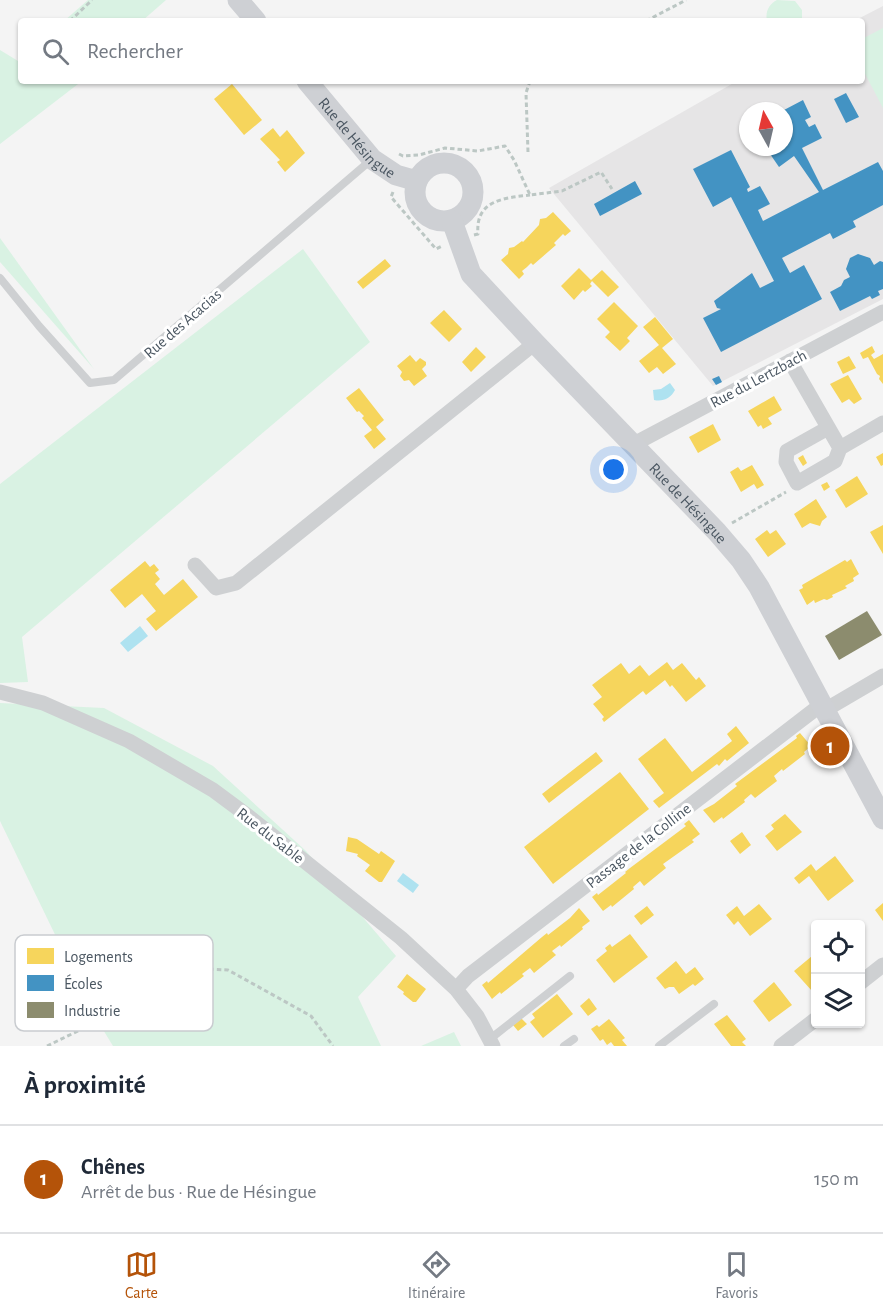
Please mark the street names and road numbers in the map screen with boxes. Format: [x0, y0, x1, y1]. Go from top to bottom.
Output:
street label: Rue de Hésingue [315, 95, 398, 181]
street label: Rue des Acacias [141, 286, 224, 361]
street label: Rue du Lertzbach [708, 347, 809, 411]
street label: Rue de Hésingue [646, 460, 730, 547]
street label: Passage de la Colline [583, 800, 694, 891]
street label: Rue du Sable [234, 805, 307, 867]

